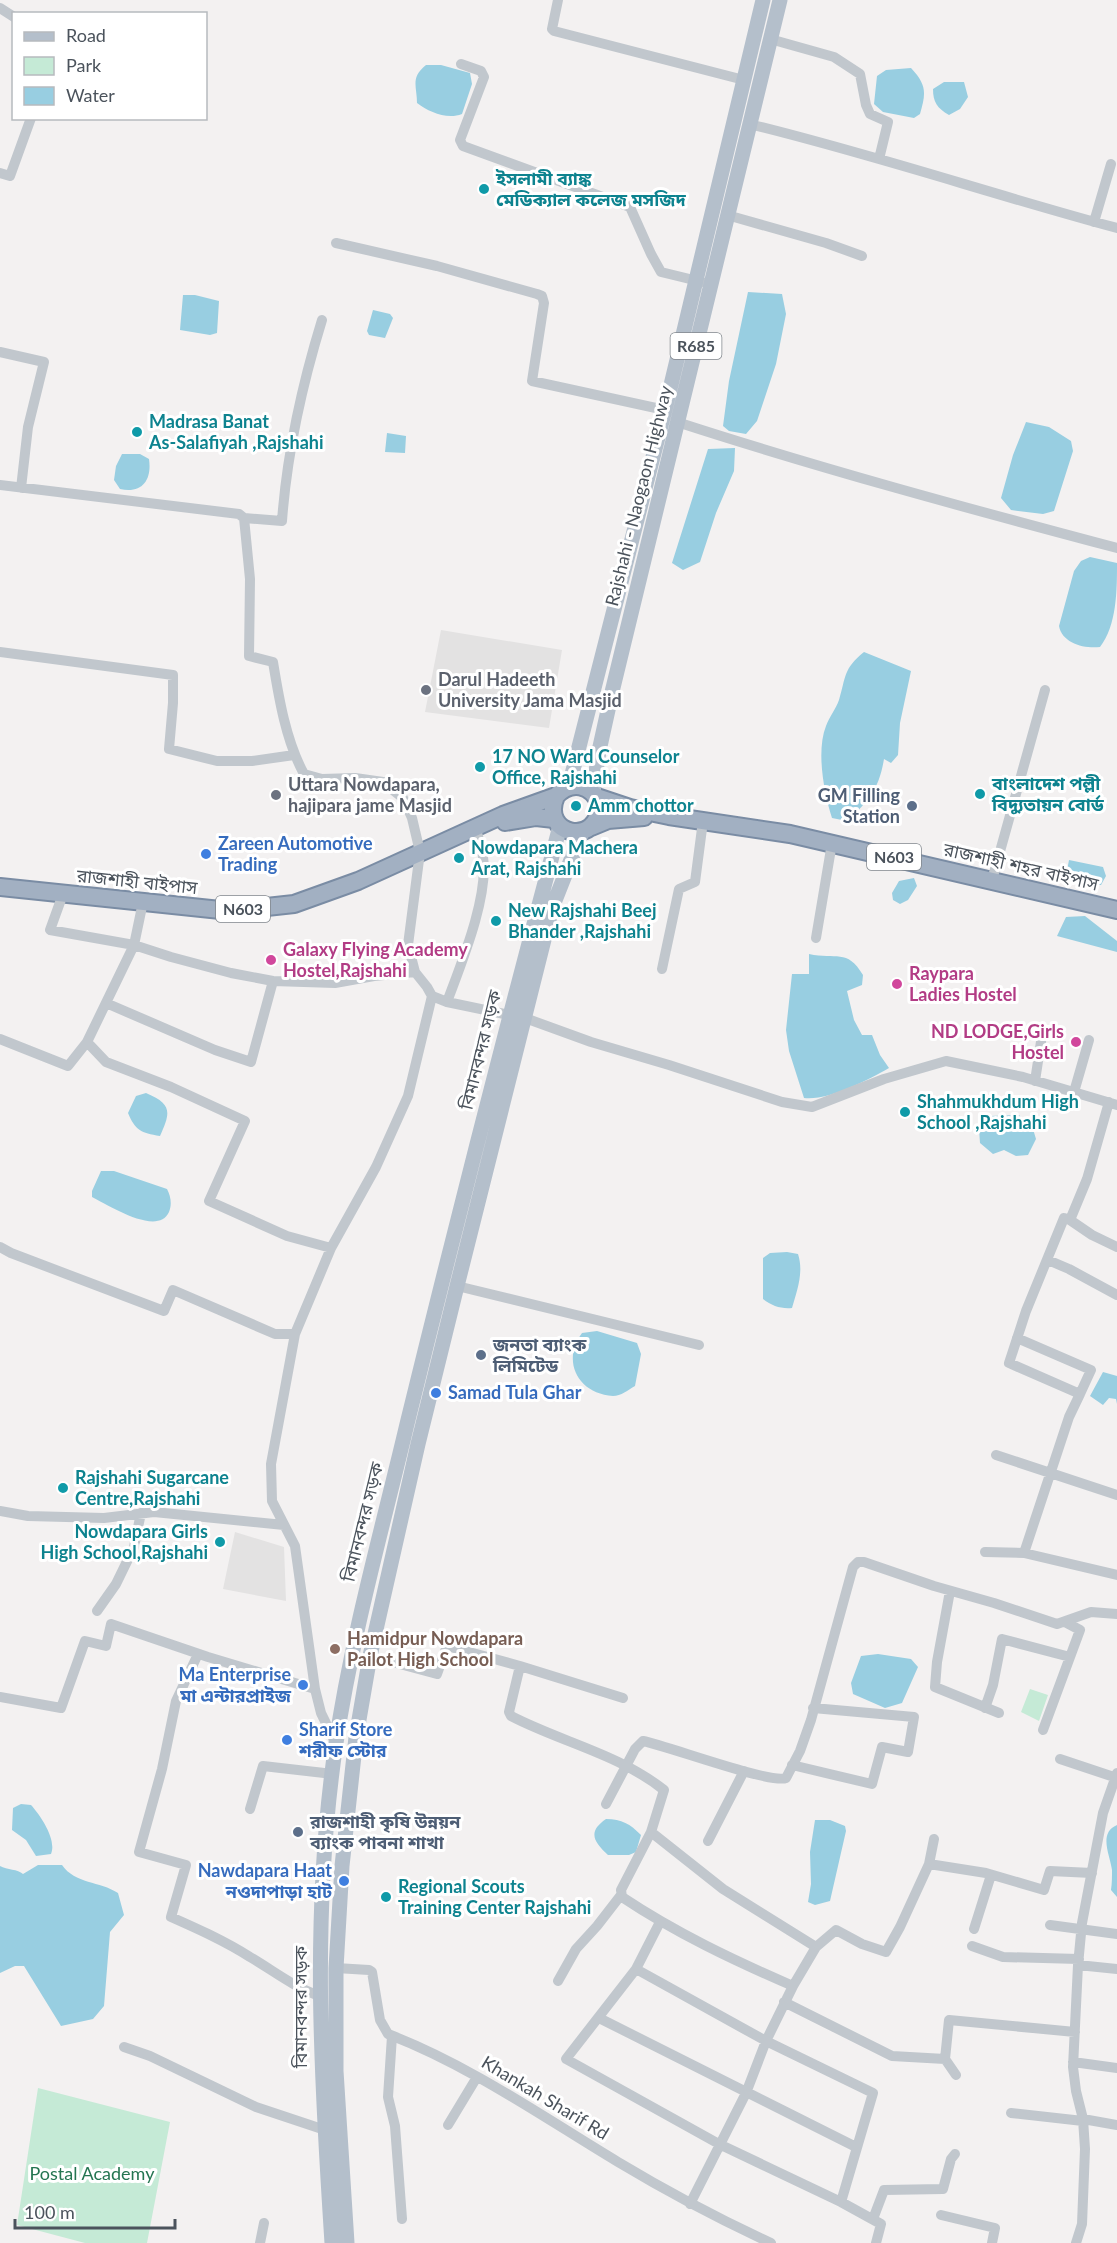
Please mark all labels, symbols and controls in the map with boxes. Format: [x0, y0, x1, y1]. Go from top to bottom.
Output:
legend [12, 12, 207, 120]
text: Road [66, 24, 106, 46]
text: Park [66, 54, 102, 76]
text: Water [66, 84, 115, 106]
place label: ইসলামী ব্যাঙ্ক মেডিক্যাল কলেজ মসজিদ [495, 167, 687, 210]
marker: ইসলামী ব্যাঙ্ক মেডিক্যাল কলেজ মসজিদ [477, 182, 491, 196]
road number: R685 [670, 333, 722, 359]
street label: Rajshahi - Naogaon Highway [600, 383, 676, 608]
place label: Madrasa Banat As-Salafiyah ,Rajshahi [148, 410, 324, 453]
marker: Madrasa Banat As-Salafiyah ,Rajshahi [130, 425, 144, 439]
place label: Darul Hadeeth University Jama Masjid [438, 668, 622, 711]
marker: Darul Hadeeth University Jama Masjid [419, 683, 433, 697]
place label: 17 NO Ward Counselor Office, Rajshahi [492, 745, 680, 788]
marker: 17 NO Ward Counselor Office, Rajshahi [473, 760, 487, 774]
place label: বাংলাদেশ পল্লী বিদ্যুতায়ন বোর্ড [991, 772, 1105, 815]
place label: Uttara Nowdapara, hajipara jame Masjid [288, 773, 452, 816]
place label: GM Filling Station [818, 784, 900, 827]
marker: বাংলাদেশ পল্লী বিদ্যুতায়ন বোর্ড [973, 787, 987, 801]
marker: Uttara Nowdapara, hajipara jame Masjid [269, 788, 283, 802]
place label: Amm chottor [587, 794, 694, 816]
marker: Amm chottor [569, 799, 583, 813]
marker: GM Filling Station [905, 799, 919, 813]
place label: Zareen Automotive Trading [218, 832, 373, 875]
place label: Nowdapara Machera Arat, Rajshahi [470, 836, 638, 879]
street label: রাজশাহী শহর বাইপাস [941, 837, 1102, 895]
road number: N603 [867, 844, 921, 870]
marker: Zareen Automotive Trading [199, 847, 213, 861]
marker: Nowdapara Machera Arat, Rajshahi [452, 851, 466, 865]
street label: রাজশাহী বাইপাস [75, 864, 199, 898]
road number: N603 [216, 896, 270, 922]
place label: New Rajshahi Beej Bhander ,Rajshahi [508, 899, 656, 942]
marker: New Rajshahi Beej Bhander ,Rajshahi [489, 914, 503, 928]
place label: Galaxy Flying Academy Hostel,Rajshahi [283, 938, 468, 981]
marker: Galaxy Flying Academy Hostel,Rajshahi [264, 953, 278, 967]
place label: Raypara Ladies Hostel [909, 962, 1017, 1005]
marker: Raypara Ladies Hostel [890, 977, 904, 991]
street label: বিমানবন্দর সড়ক [454, 987, 506, 1113]
place label: ND LODGE,Girls Hostel [931, 1020, 1064, 1063]
marker: ND LODGE,Girls Hostel [1069, 1035, 1083, 1049]
place label: Shahmukhdum High School ,Rajshahi [917, 1090, 1079, 1133]
marker: Shahmukhdum High School ,Rajshahi [898, 1105, 912, 1119]
place label: জনতা ব্যাংক লিমিটেড [492, 1333, 587, 1376]
marker: জনতা ব্যাংক লিমিটেড [474, 1348, 488, 1362]
place label: Samad Tula Ghar [448, 1381, 582, 1403]
marker: Samad Tula Ghar [429, 1386, 443, 1400]
street label: বিমানবন্দর সড়ক [336, 1459, 388, 1585]
place label: Rajshahi Sugarcane Centre,Rajshahi [75, 1466, 229, 1509]
marker: Rajshahi Sugarcane Centre,Rajshahi [56, 1481, 70, 1495]
place label: Nowdapara Girls High School,Rajshahi [41, 1520, 208, 1563]
marker: Nowdapara Girls High School,Rajshahi [213, 1535, 227, 1549]
place label: Hamidpur Nowdapara Pailot High School [347, 1627, 523, 1670]
marker: Hamidpur Nowdapara Pailot High School [328, 1642, 342, 1656]
place label: Ma Enterprise মা এন্টারপ্রাইজ [179, 1663, 292, 1706]
marker: Ma Enterprise মা এন্টারপ্রাইজ [296, 1678, 310, 1692]
place label: Sharif Store শরীফ স্টোর [298, 1718, 393, 1761]
marker: Sharif Store শরীফ স্টোর [280, 1733, 294, 1747]
place label: রাজশাহী কৃষি উন্নয়ন ব্যাংক পাবনা শাখা [309, 1810, 461, 1853]
marker: রাজশাহী কৃষি উন্নয়ন ব্যাংক পাবনা শাখা [291, 1825, 305, 1839]
place label: Nawdapara Haat নওদাপাড়া হাট [198, 1859, 333, 1902]
marker: Nawdapara Haat নওদাপাড়া হাট [337, 1874, 351, 1888]
place label: Regional Scouts Training Center Rajshahi [398, 1875, 591, 1918]
marker: Regional Scouts Training Center Rajshahi [379, 1890, 393, 1904]
street label: বিমানবন্দর সড়ক [289, 1945, 311, 2069]
street label: Khankah Sharif Rd [478, 2050, 613, 2144]
park label: Postal Academy [30, 2162, 155, 2184]
scale bar [15, 2192, 176, 2230]
text: 100 m [24, 2201, 75, 2223]

